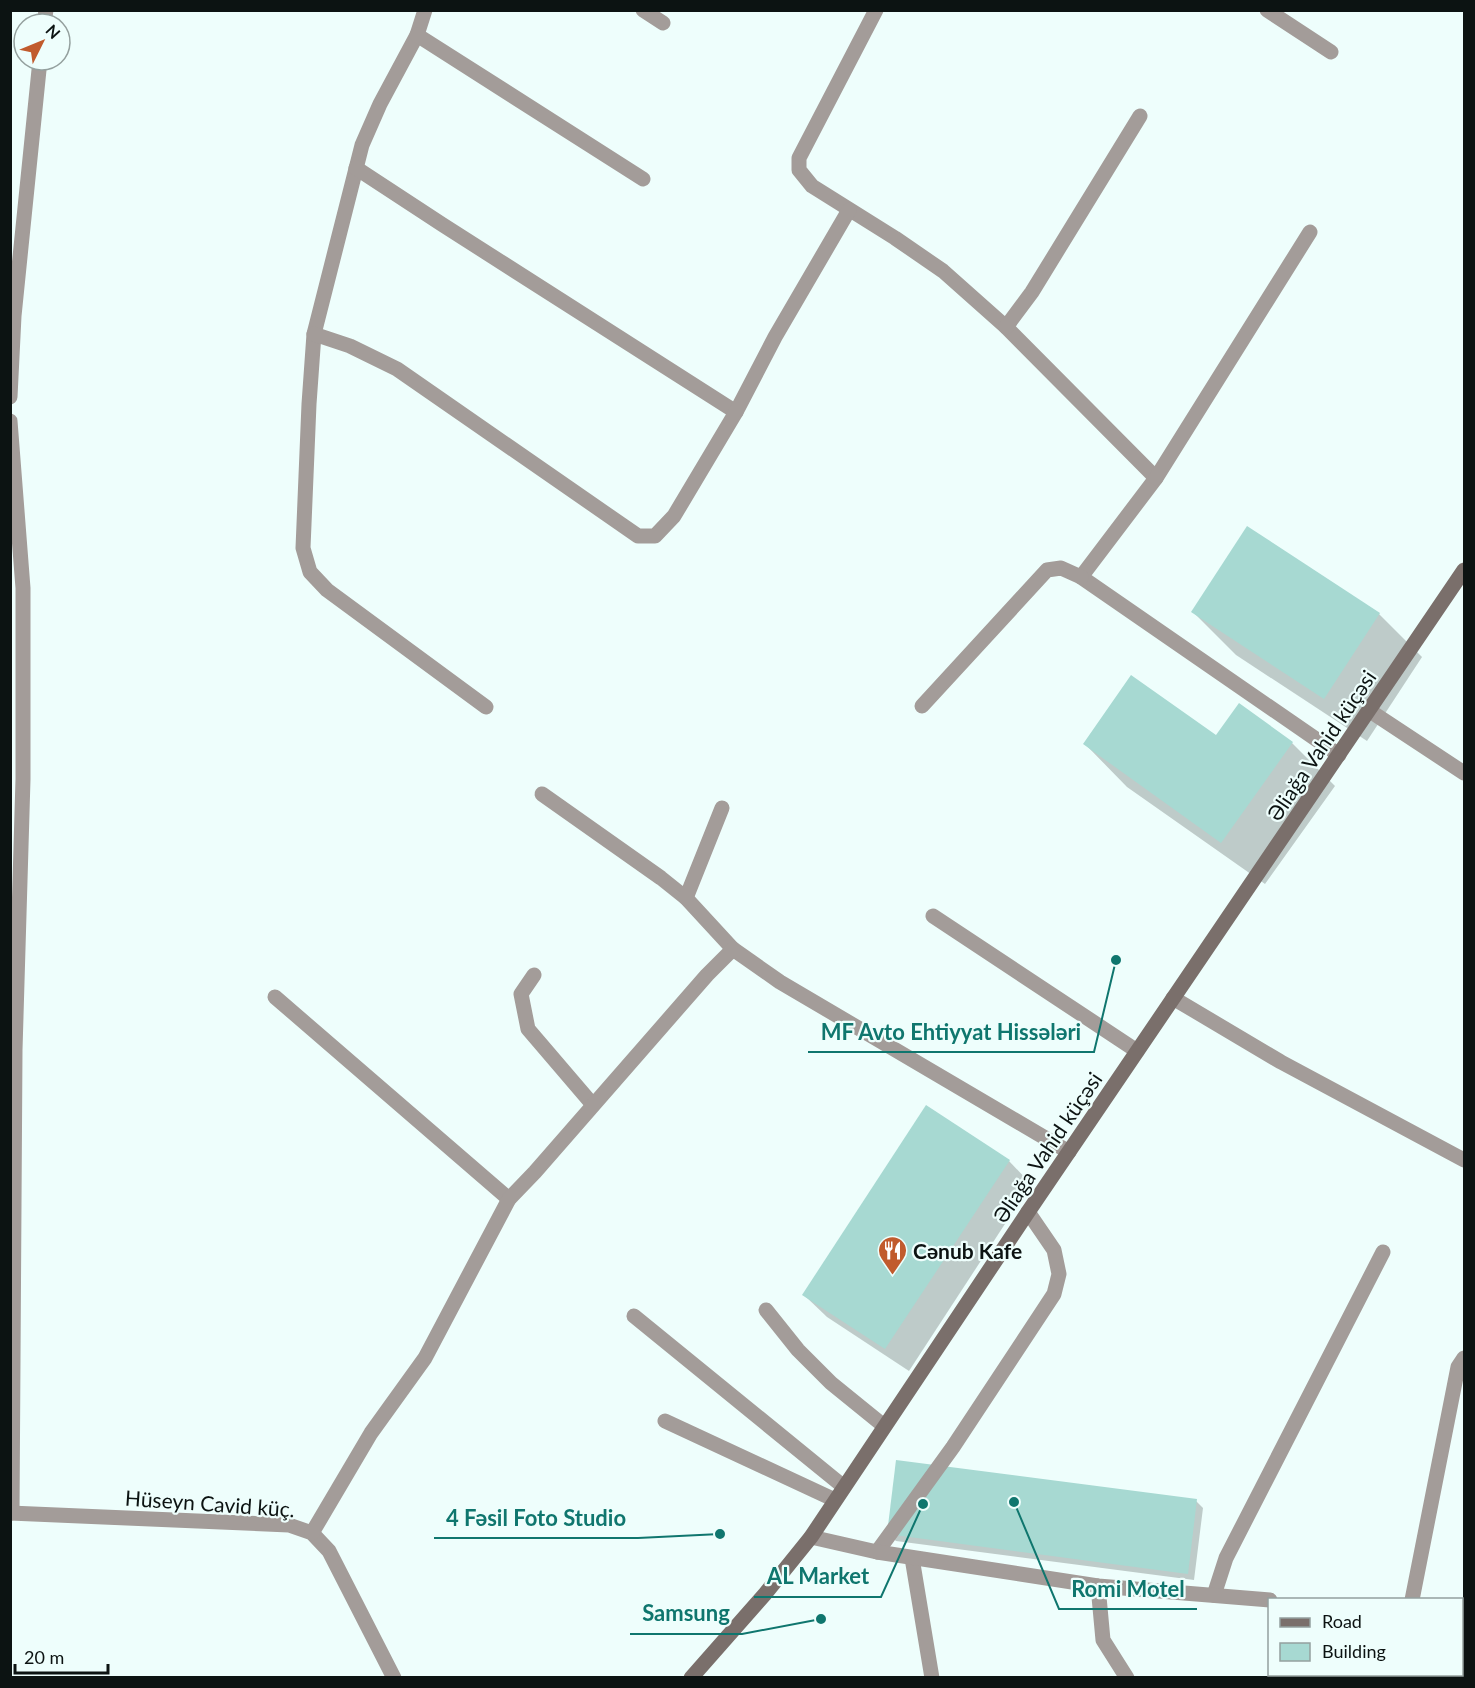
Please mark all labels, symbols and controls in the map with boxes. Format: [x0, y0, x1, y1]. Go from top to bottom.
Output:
north arrow [12, 12, 72, 72]
text: N [42, 20, 64, 42]
street label: Əliağa Vahid küçəsi [1261, 665, 1381, 825]
callout: MF Avto Ehtiyyat Hissələri [808, 1012, 1094, 1052]
text: MF Avto Ehtiyyat Hissələri [821, 1018, 1081, 1045]
street label: Əliağa Vahid küçəsi [987, 1067, 1107, 1227]
restaurant icon: Cənub Kafe [876, 1234, 908, 1276]
place label: Cənub Kafe [913, 1238, 1022, 1263]
street label: Hüseyn Cavid küç. [124, 1485, 296, 1521]
callout: 4 Fəsil Foto Studio [434, 1498, 638, 1538]
text: 4 Fəsil Foto Studio [446, 1504, 626, 1531]
callout: AL Market [754, 1557, 881, 1597]
text: AL Market [766, 1562, 870, 1589]
callout: Romi Motel [1059, 1569, 1197, 1609]
text: Romi Motel [1071, 1575, 1185, 1602]
callout: Samsung [630, 1594, 742, 1634]
legend [1268, 1598, 1463, 1676]
text: Samsung [642, 1599, 730, 1626]
text: Road [1322, 1610, 1362, 1632]
scale bar [15, 1637, 108, 1675]
text: Building [1322, 1640, 1386, 1662]
text: 20 m [24, 1646, 64, 1668]

